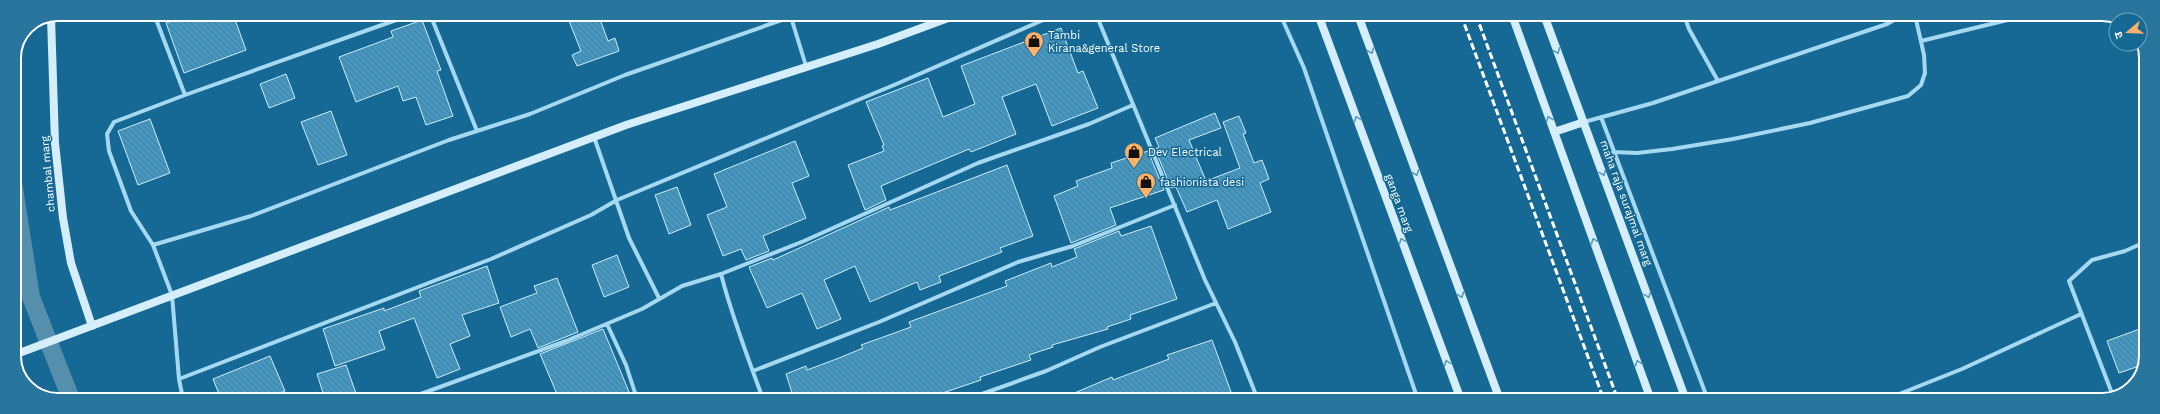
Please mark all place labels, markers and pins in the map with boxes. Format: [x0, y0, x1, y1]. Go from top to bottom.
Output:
place label: Tambi Kirana&general Store [1048, 29, 1160, 55]
shop icon: Tambi Kirana&general Store [1023, 30, 1045, 58]
shop icon: Dev Electrical [1123, 141, 1145, 169]
place label: Dev Electrical [1148, 146, 1223, 159]
shop icon: fashionista desi [1135, 171, 1157, 199]
place label: fashionista desi [1160, 176, 1244, 189]

